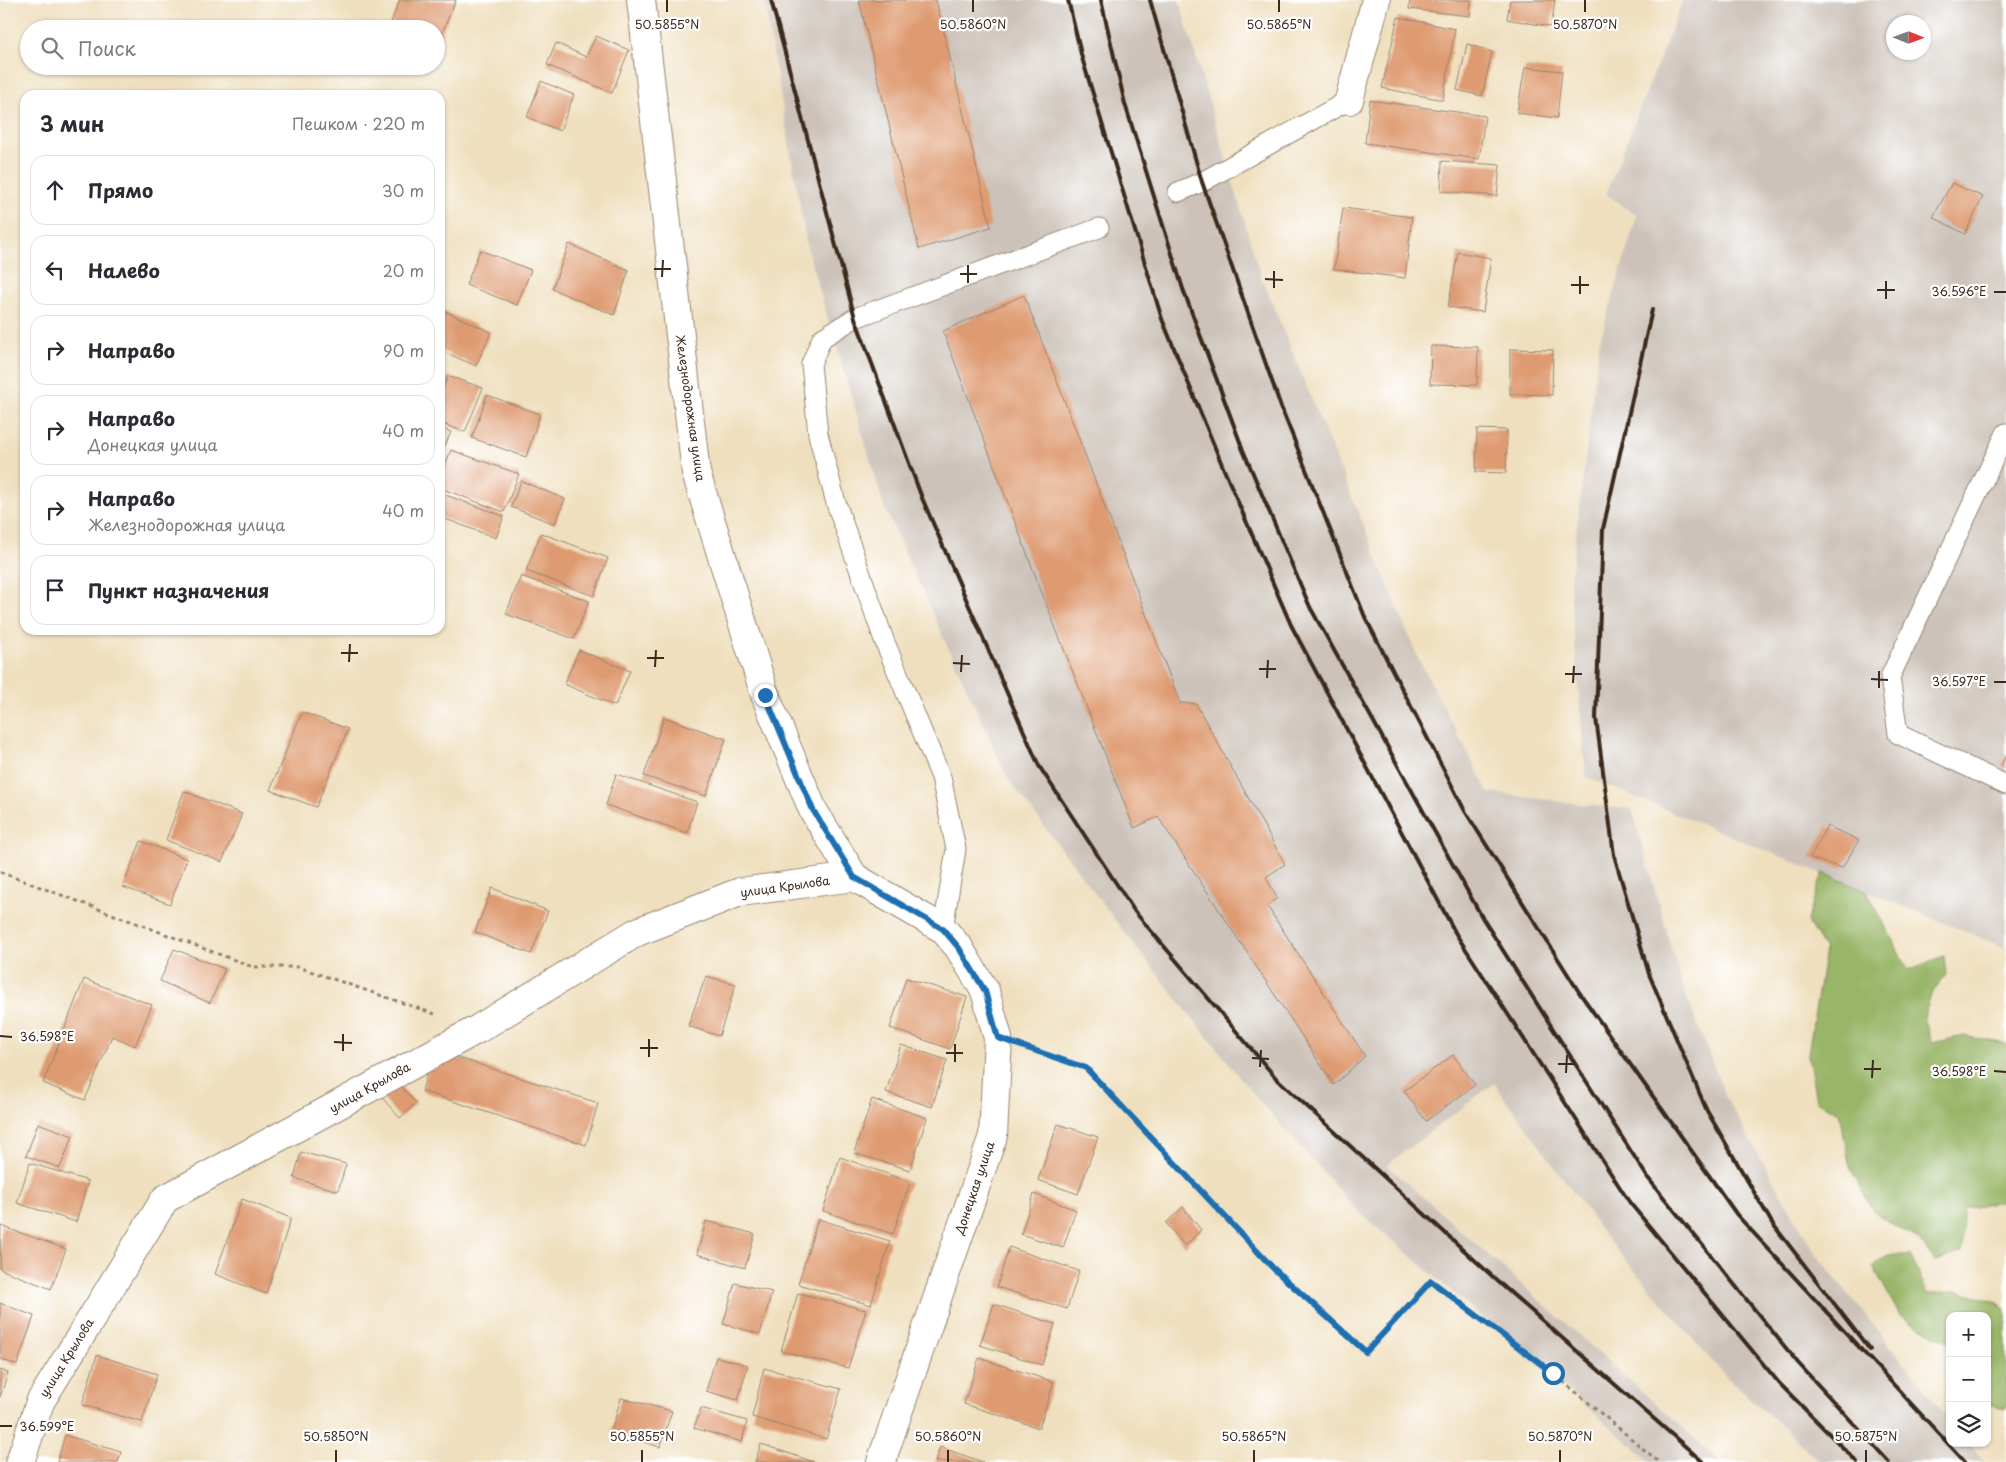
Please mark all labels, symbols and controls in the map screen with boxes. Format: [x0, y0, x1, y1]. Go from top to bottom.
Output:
text: 50.5855°N [635, 15, 699, 33]
text: 50.5860°N [940, 15, 1006, 33]
text: 50.5865°N [1247, 15, 1311, 33]
text: 50.5870°N [1553, 15, 1617, 33]
north arrow [1886, 15, 1931, 60]
search box [20, 20, 445, 75]
icon: search [38, 34, 66, 62]
text: Поиск [78, 34, 136, 62]
text: 3 мин [40, 107, 104, 139]
text: Пешком · 220 m [292, 111, 425, 135]
icon: ahead [41, 176, 69, 204]
text: Прямо [88, 176, 153, 204]
text: 30 m [382, 178, 424, 202]
icon: left [41, 256, 69, 284]
text: Налево [88, 256, 160, 284]
text: 20 m [383, 258, 424, 282]
text: 36.596°E [1932, 282, 1986, 300]
street label: Железнодорожная улица [672, 333, 710, 483]
icon: right [41, 336, 69, 364]
text: Направо [88, 336, 175, 364]
text: 90 m [383, 338, 424, 362]
text: Направо [88, 404, 175, 432]
icon: right [41, 416, 69, 444]
text: 40 m [382, 418, 424, 442]
text: Донецкая улица [88, 432, 218, 456]
text: Направо [88, 484, 175, 512]
icon: right [41, 496, 69, 524]
text: 40 m [382, 498, 424, 522]
text: Железнодорожная улица [88, 512, 285, 536]
icon: arrive [41, 576, 69, 604]
text: Пункт назначения [88, 576, 269, 604]
text: 36.597°E [1932, 672, 1986, 690]
route end [754, 684, 777, 707]
street label: улица Крылова [739, 871, 831, 901]
text: 36.598°E [20, 1027, 74, 1045]
street label: улица Крылова [326, 1057, 414, 1117]
text: 36.598°E [1932, 1062, 1986, 1080]
street label: Донецкая улица [949, 1138, 999, 1238]
map controls [1946, 1312, 1991, 1447]
button: + [1946, 1312, 1991, 1357]
street label: улица Крылова [35, 1314, 98, 1400]
button: − [1946, 1357, 1991, 1402]
route start [1542, 1362, 1565, 1385]
button: layers [1946, 1402, 1991, 1447]
text: 36.599°E [20, 1417, 74, 1435]
text: 50.5850°N [303, 1427, 369, 1445]
text: 50.5855°N [610, 1427, 674, 1445]
text: 50.5860°N [915, 1427, 981, 1445]
text: 50.5865°N [1222, 1427, 1286, 1445]
text: 50.5870°N [1528, 1427, 1592, 1445]
text: 50.5875°N [1835, 1427, 1897, 1445]

